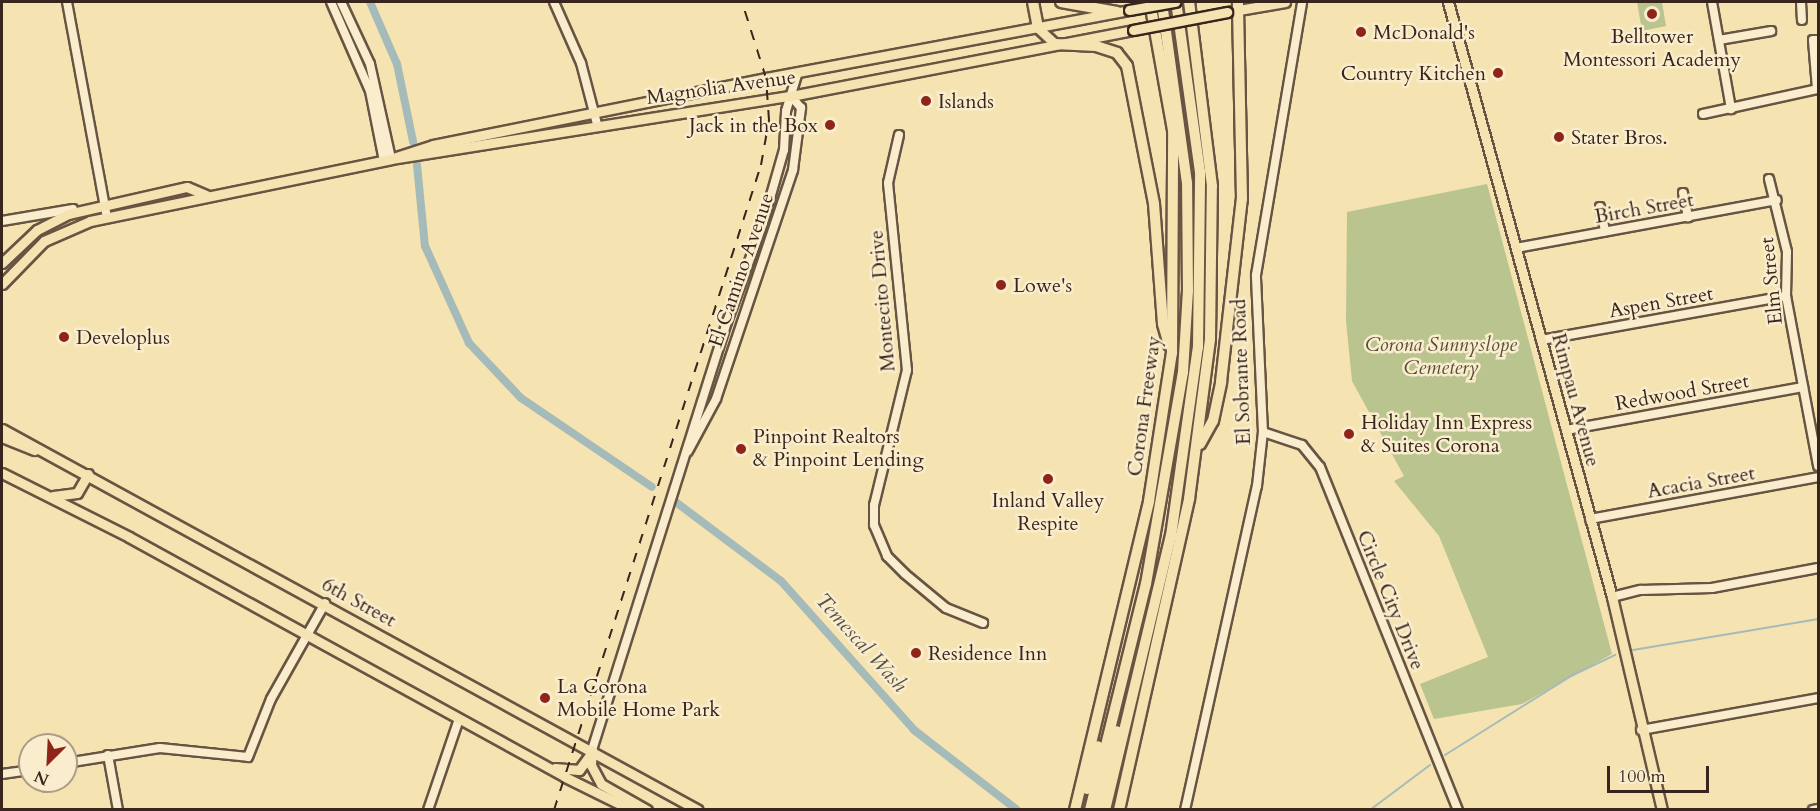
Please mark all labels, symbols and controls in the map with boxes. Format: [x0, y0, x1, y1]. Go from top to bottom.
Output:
marker: Belltower Montessori Academy [1645, 7, 1659, 21]
place label: McDonald's [1373, 20, 1475, 44]
place label: Belltower Montessori Academy [1563, 24, 1741, 71]
marker: McDonald's [1354, 25, 1368, 39]
place label: Country Kitchen [1341, 61, 1486, 85]
street label: Magnolia Avenue [645, 65, 797, 109]
marker: Country Kitchen [1491, 66, 1505, 80]
place label: Islands [938, 89, 994, 113]
marker: Islands [919, 94, 933, 108]
place label: Jack in the Box [689, 113, 818, 137]
marker: Jack in the Box [823, 118, 837, 132]
place label: Stater Bros. [1571, 125, 1668, 149]
marker: Stater Bros. [1552, 130, 1566, 144]
street label: Birch Street [1593, 187, 1695, 229]
street label: El Camino Avenue [703, 190, 779, 350]
street label: Montecito Drive [864, 229, 900, 373]
street label: Elm Street [1754, 236, 1788, 326]
place label: Lowe's [1013, 273, 1072, 297]
marker: Lowe's [994, 278, 1008, 292]
street label: Aspen Street [1607, 281, 1715, 323]
street label: El Sobrante Road [1226, 298, 1256, 446]
place label: Developlus [76, 325, 170, 349]
marker: Developlus [57, 330, 71, 344]
street label: Rimpau Avenue [1547, 331, 1605, 469]
park label: Corona Sunnyslope Cemetery [1365, 333, 1517, 380]
street label: Corona Freeway [1122, 334, 1166, 478]
street label: Redwood Street [1613, 368, 1751, 416]
place label: Holiday Inn Express & Suites Corona [1361, 410, 1532, 457]
place label: Pinpoint Realtors & Pinpoint Lending [753, 425, 924, 472]
marker: Holiday Inn Express & Suites Corona [1342, 427, 1356, 441]
marker: Pinpoint Realtors & Pinpoint Lending [734, 442, 748, 456]
street label: Acacia Street [1645, 461, 1757, 503]
marker: Inland Valley Respite [1041, 472, 1055, 486]
place label: Inland Valley Respite [992, 488, 1104, 535]
street label: Circle City Drive [1352, 527, 1430, 673]
street label: 6th Street [318, 572, 400, 632]
water label: Temescal Wash [810, 588, 912, 698]
place label: Residence Inn [928, 641, 1047, 665]
marker: Residence Inn [909, 646, 923, 660]
place label: La Corona Mobile Home Park [557, 674, 720, 721]
marker: La Corona Mobile Home Park [538, 691, 552, 705]
north arrow [18, 733, 78, 793]
scale bar [1610, 754, 1712, 792]
text: 100 m [1618, 764, 1666, 789]
text: N [31, 765, 52, 790]

